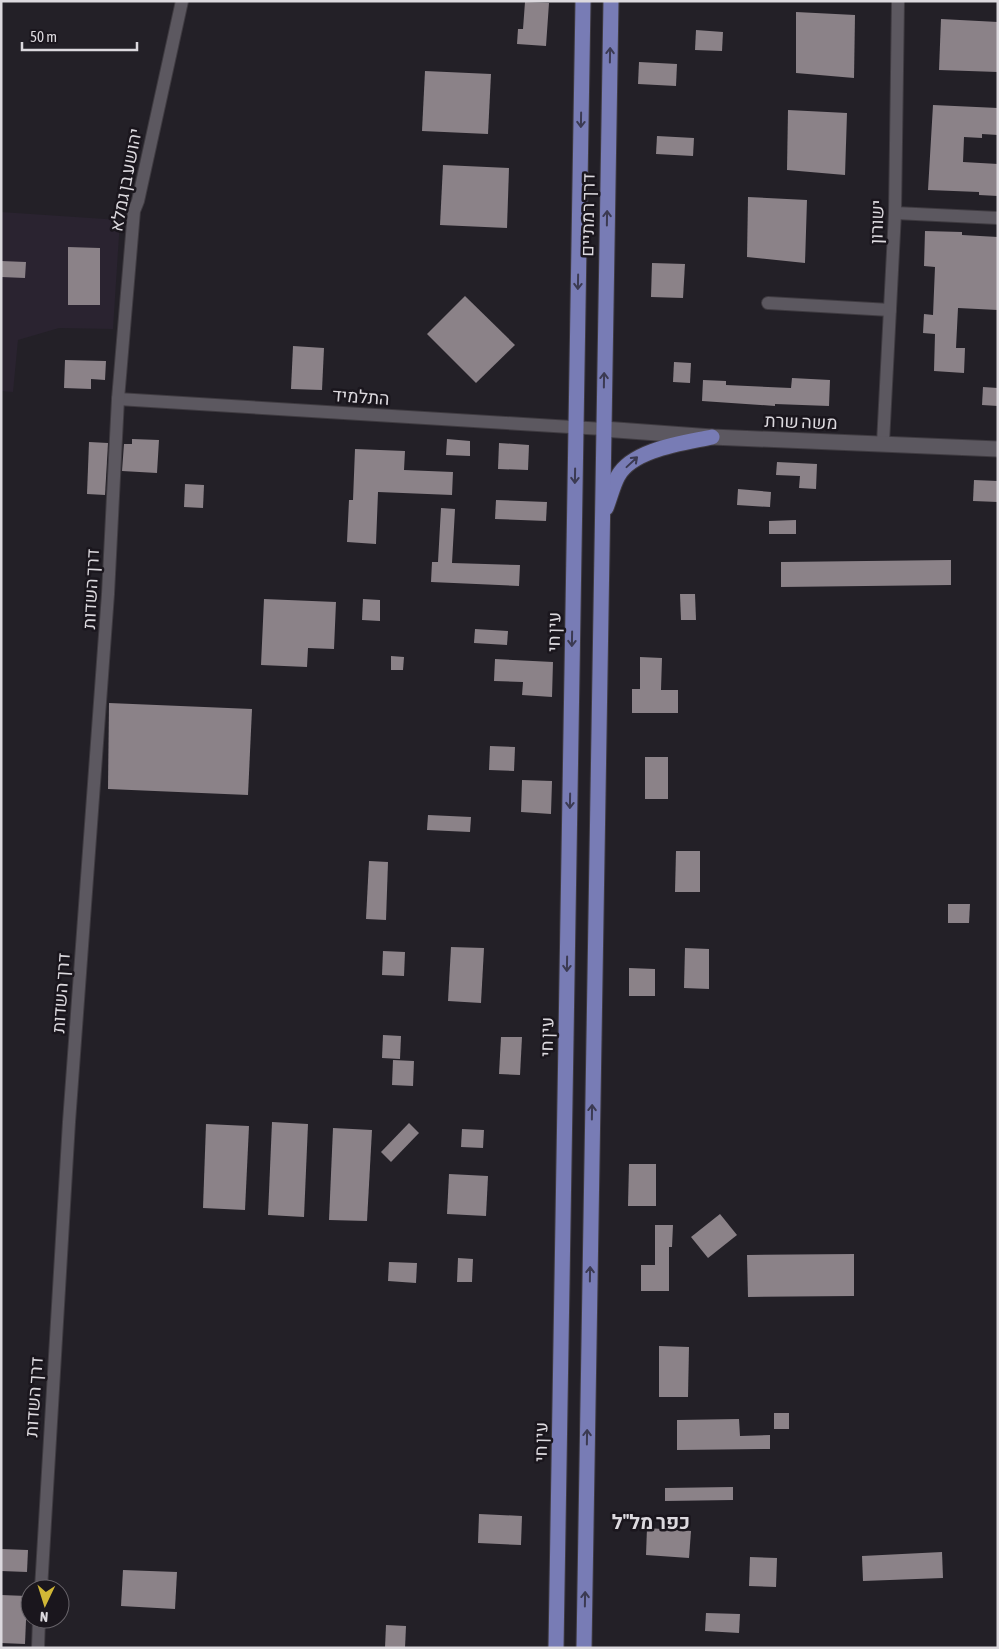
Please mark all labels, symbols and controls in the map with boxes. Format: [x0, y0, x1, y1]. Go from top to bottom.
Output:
scale bar [22, 20, 138, 52]
text: 50 m [30, 28, 57, 45]
one-way arrow [605, 48, 615, 64]
one-way arrow [576, 112, 586, 128]
street label: יהושע בן גמלא [105, 126, 146, 233]
street label: דרך רמתיים [576, 173, 599, 257]
street label: ישורון [865, 199, 888, 245]
one-way arrow [602, 210, 612, 226]
one-way arrow [573, 274, 583, 290]
one-way arrow [599, 373, 609, 389]
street label: התלמיד [332, 384, 390, 409]
street label: משה שרת [764, 410, 838, 433]
one-way arrow [625, 456, 638, 468]
one-way arrow [570, 468, 580, 484]
street label: דרך השדות [78, 548, 103, 630]
street label: עין חי [543, 612, 564, 652]
one-way arrow [567, 630, 577, 646]
one-way arrow [565, 792, 575, 809]
street label: דרך השדות [47, 952, 74, 1034]
one-way arrow [562, 955, 572, 971]
street label: עין חי [536, 1017, 557, 1057]
one-way arrow [588, 1104, 597, 1120]
one-way arrow [585, 1266, 595, 1282]
street label: דרך השדות [20, 1356, 47, 1438]
street label: עין חי [530, 1422, 551, 1462]
one-way arrow [582, 1429, 592, 1445]
district label: כפר מל"ל [612, 1510, 690, 1533]
north arrow [20, 1579, 70, 1629]
one-way arrow [580, 1591, 590, 1608]
text: N [39, 1609, 49, 1625]

